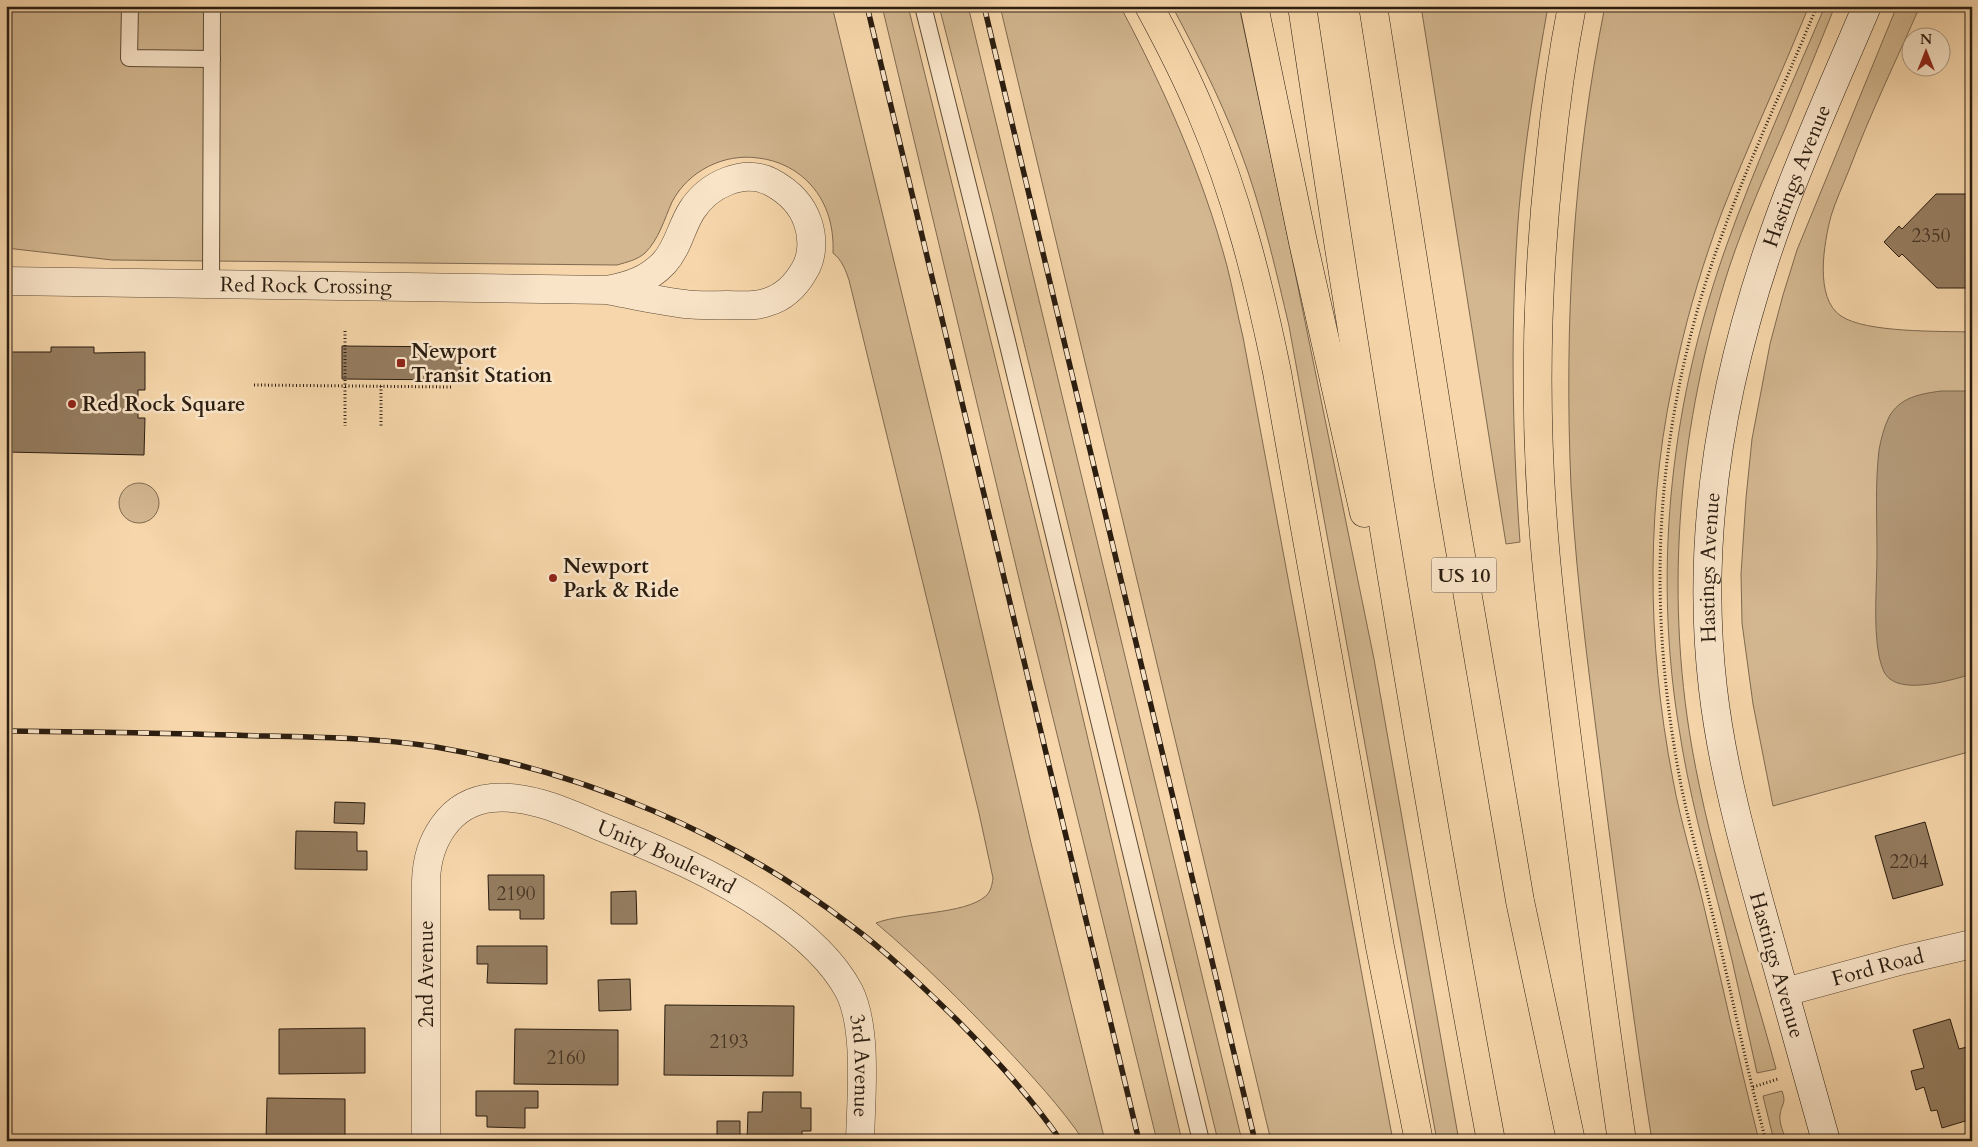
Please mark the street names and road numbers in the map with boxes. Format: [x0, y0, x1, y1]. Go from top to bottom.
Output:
street label: Hastings Avenue [1756, 100, 1838, 251]
street label: Red Rock Crossing [220, 270, 392, 302]
street label: Hastings Avenue [1693, 491, 1728, 644]
road number: US 10 [1432, 558, 1496, 592]
street label: Unity Boulevard [593, 813, 741, 901]
street label: Hastings Avenue [1742, 889, 1811, 1042]
street label: 2nd Avenue [412, 920, 441, 1028]
street label: Ford Road [1829, 942, 1927, 994]
street label: 3rd Avenue [842, 1011, 876, 1118]

